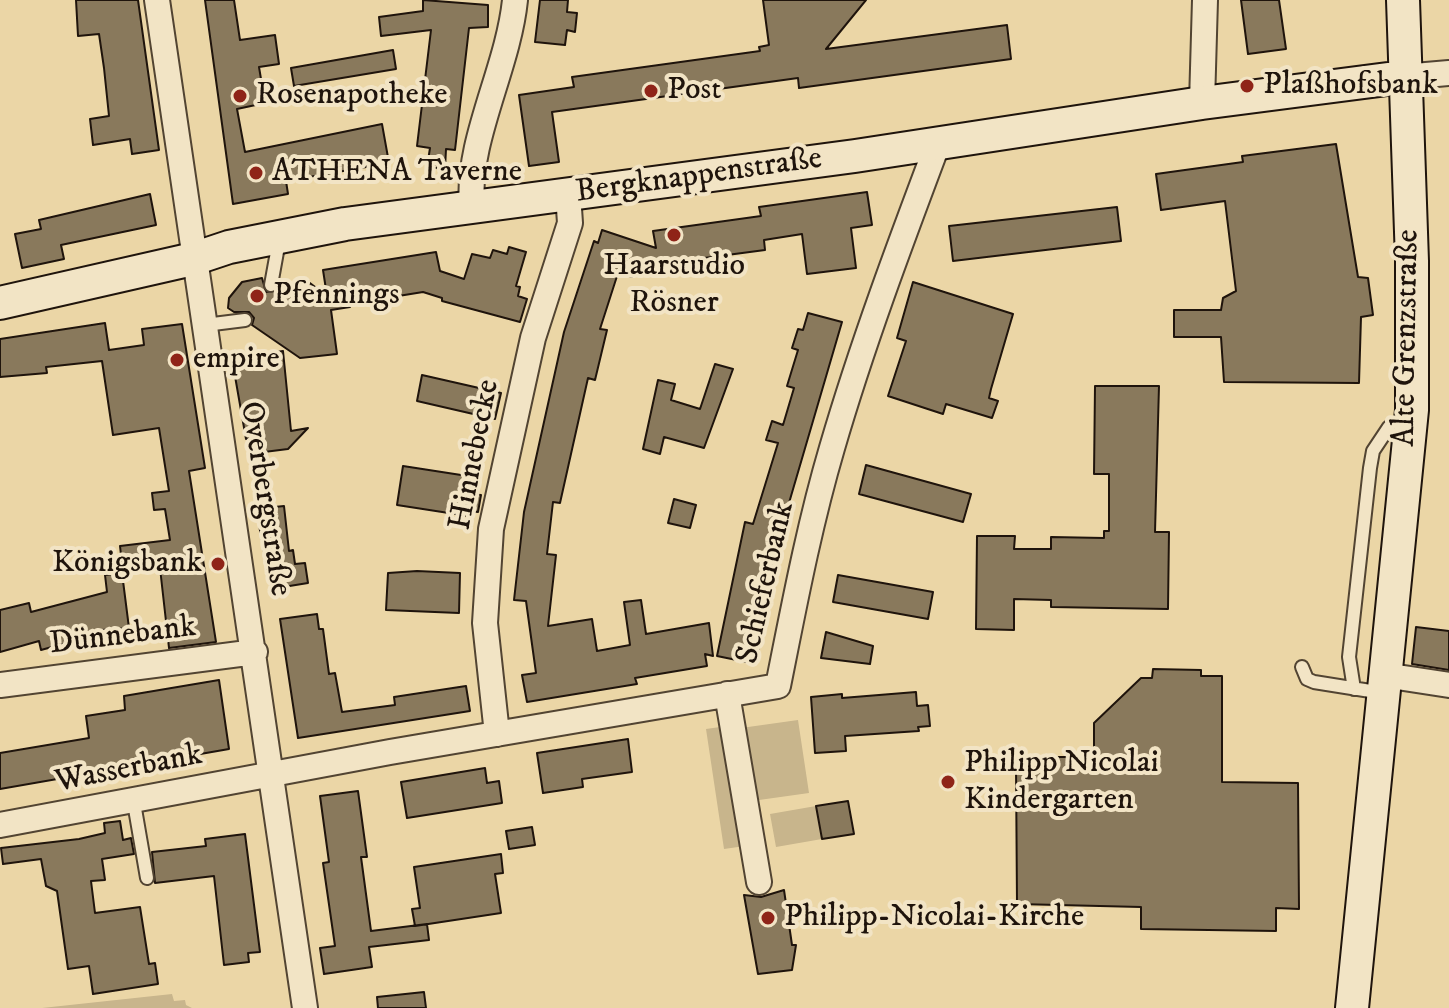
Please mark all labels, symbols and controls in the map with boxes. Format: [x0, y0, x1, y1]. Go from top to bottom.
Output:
place label: Plaßhofsbank [1263, 67, 1438, 105]
place label: Post [667, 72, 721, 110]
place label: Rosenapotheke [256, 77, 448, 115]
marker: Plaßhofsbank [1238, 77, 1256, 95]
marker: Post [642, 82, 660, 100]
marker: Rosenapotheke [231, 87, 249, 105]
street label: Bergknappenstraße [573, 141, 825, 213]
place label: ATHENA Taverne [272, 154, 522, 192]
marker: ATHENA Taverne [247, 164, 265, 182]
marker: Haarstudio Rösner [665, 226, 683, 244]
street label: Alte Grenzstraße [1387, 229, 1429, 447]
place label: Haarstudio Rösner [603, 248, 745, 323]
place label: Pfennings [273, 277, 400, 315]
marker: Pfennings [248, 287, 266, 305]
place label: empire [193, 341, 280, 379]
marker: empire [168, 351, 186, 369]
street label: Hinnebecke [443, 376, 509, 534]
street label: Overbergstraße [230, 399, 298, 599]
street label: Schieferbank [730, 498, 804, 668]
place label: Königsbank [52, 545, 202, 583]
marker: Königsbank [209, 555, 227, 573]
street label: Dünnebank [48, 609, 198, 665]
street label: Wasserbank [52, 737, 206, 803]
place label: Philipp Nicolai Kindergarten [964, 745, 1159, 820]
marker: Philipp Nicolai Kindergarten [939, 773, 957, 791]
place label: Philipp-Nicolai-Kirche [784, 899, 1084, 937]
marker: Philipp-Nicolai-Kirche [759, 909, 777, 927]

